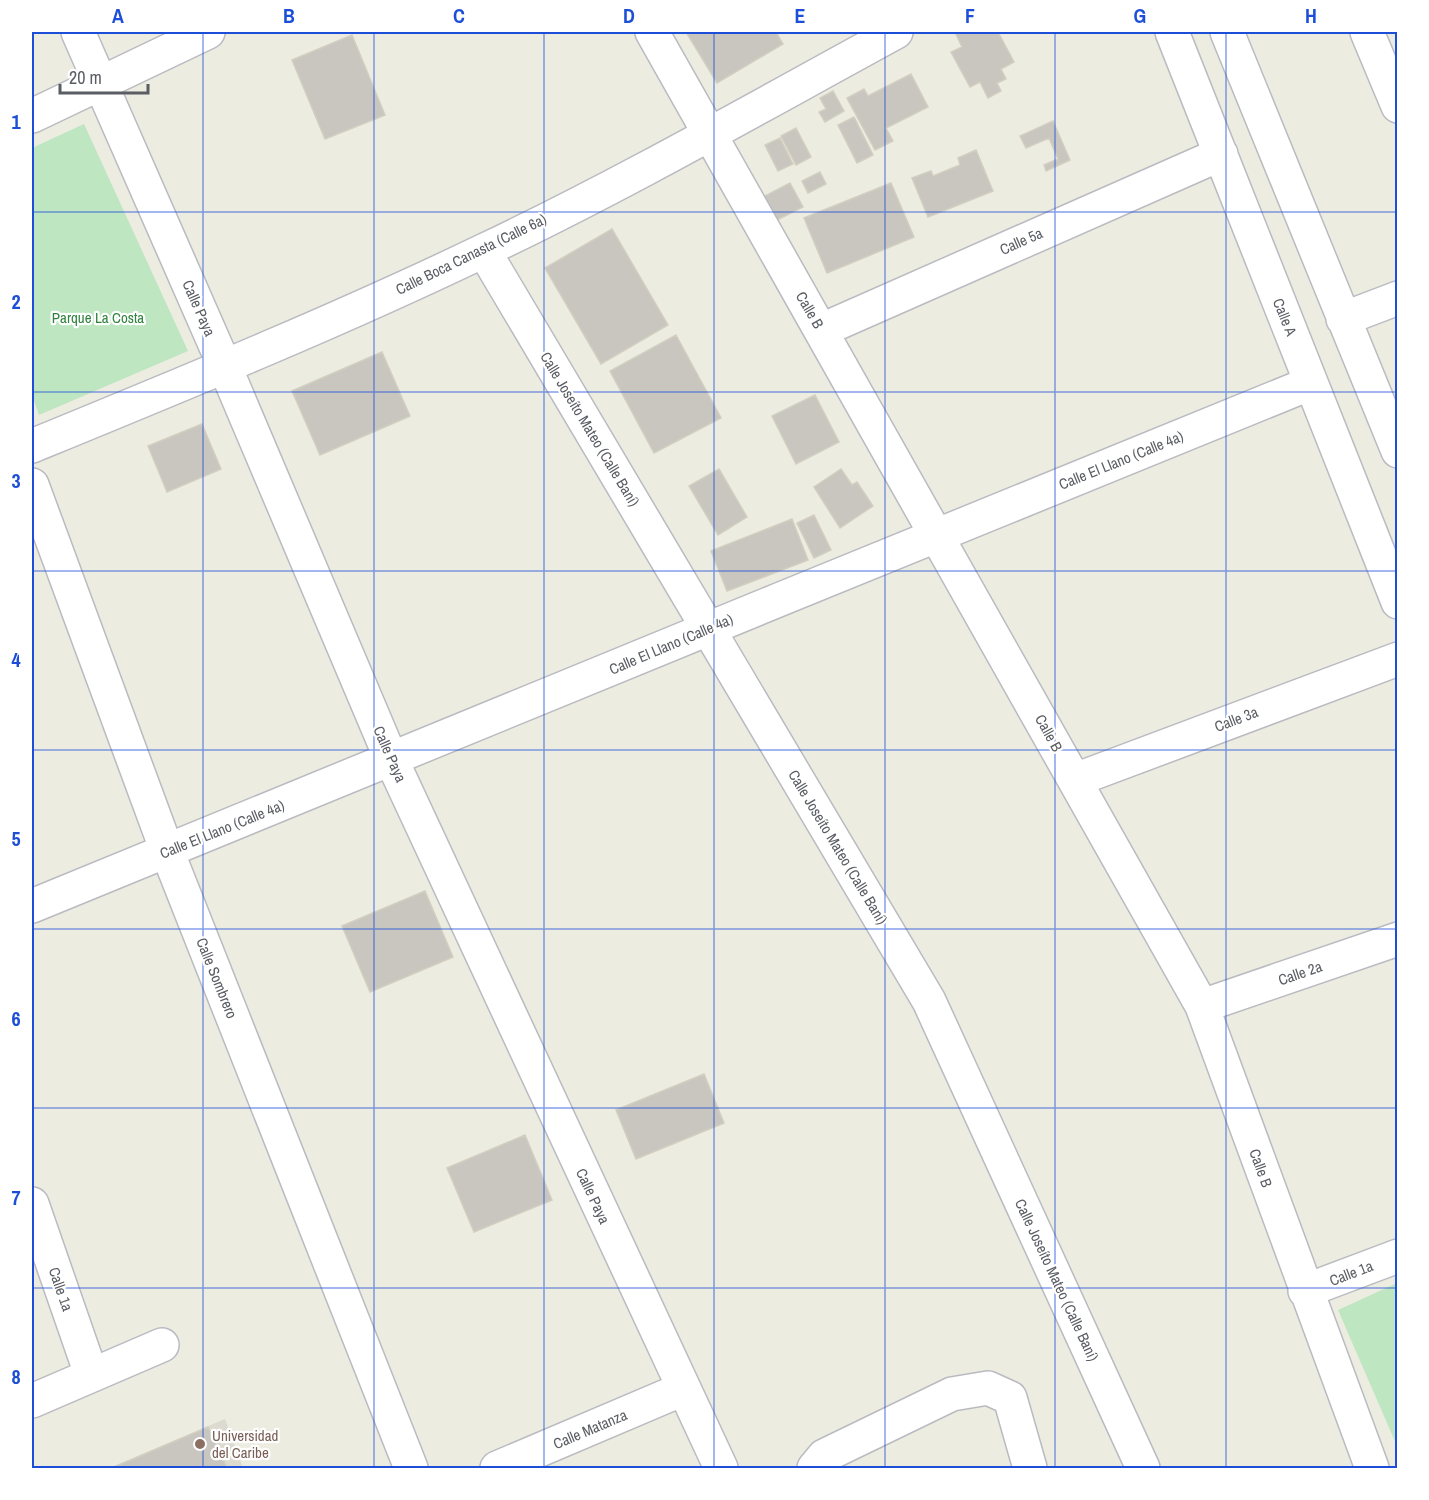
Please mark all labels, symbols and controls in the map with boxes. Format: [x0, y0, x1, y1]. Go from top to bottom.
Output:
text: A [112, 2, 124, 29]
text: B [283, 2, 295, 29]
text: C [453, 2, 465, 29]
text: D [623, 2, 635, 29]
text: E [795, 2, 806, 29]
text: F [965, 2, 975, 29]
text: G [1134, 2, 1146, 29]
text: H [1305, 2, 1317, 29]
scale bar [60, 57, 148, 95]
text: 20 m [69, 65, 102, 90]
text: 1 [11, 108, 21, 135]
street label: Calle Boca Canasta (Calle 6a) [392, 208, 550, 300]
street label: Calle 5a [996, 222, 1046, 260]
street label: Calle Paya [177, 277, 221, 340]
text: 2 [11, 288, 21, 315]
street label: Calle B [791, 288, 829, 332]
street label: Calle A [1268, 295, 1302, 340]
park label: Parque La Costa [52, 307, 144, 328]
street label: Calle Joseíto Mateo (Calle Baní) [535, 348, 645, 510]
street label: Calle El Llano (Calle 4a) [1056, 425, 1186, 495]
text: 3 [11, 467, 21, 494]
street label: Calle El Llano (Calle 4a) [606, 608, 736, 680]
text: 4 [11, 646, 21, 673]
street label: Calle 3a [1211, 701, 1261, 737]
street label: Calle B [1030, 711, 1068, 755]
street label: Calle Paya [368, 723, 412, 786]
street label: Calle Joseíto Mateo (Calle Baní) [783, 766, 893, 928]
street label: Calle El Llano (Calle 4a) [157, 794, 287, 864]
text: 5 [11, 825, 21, 852]
street label: Calle Sombrero [191, 934, 243, 1022]
street label: Calle 2a [1275, 956, 1325, 990]
text: 6 [11, 1005, 21, 1032]
street label: Calle B [1244, 1146, 1278, 1190]
street label: Calle Paya [571, 1165, 615, 1228]
text: 7 [11, 1184, 21, 1211]
street label: Calle Joseíto Mateo (Calle Baní) [1010, 1195, 1104, 1365]
street label: Calle 1a [1326, 1255, 1376, 1291]
street label: Calle 1a [44, 1264, 78, 1314]
text: 8 [11, 1363, 21, 1390]
street label: Calle Matanza [550, 1404, 630, 1454]
place label: Universidad del Caribe [212, 1425, 278, 1463]
marker: Universidad del Caribe [193, 1437, 207, 1451]

